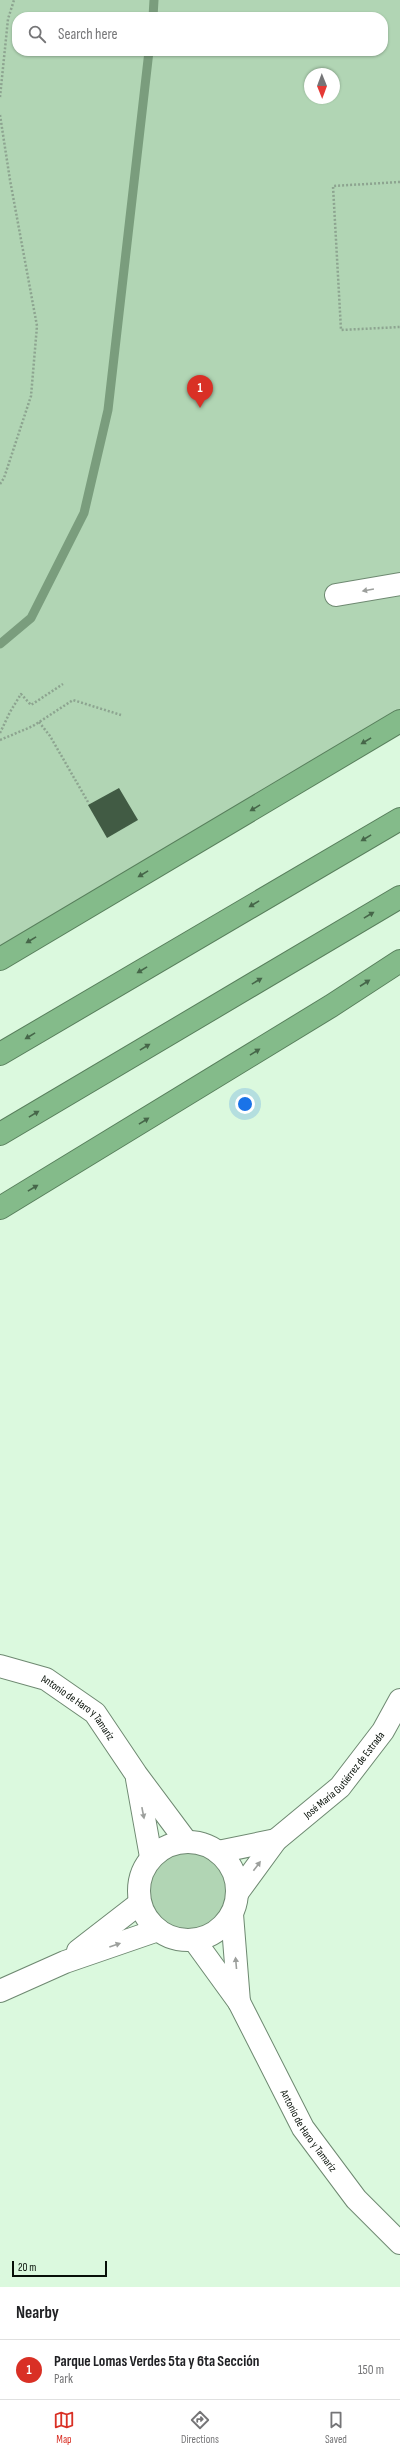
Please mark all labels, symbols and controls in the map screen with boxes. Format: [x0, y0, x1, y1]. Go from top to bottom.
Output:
search box [12, 12, 388, 56]
icon: search [26, 23, 48, 45]
text: Search here [58, 25, 118, 44]
north arrow [304, 68, 340, 104]
pin: 1 [187, 375, 213, 408]
one-way arrow [362, 587, 374, 593]
one-way arrow [360, 738, 372, 745]
one-way arrow [249, 804, 261, 811]
one-way arrow [360, 835, 372, 842]
one-way arrow [137, 870, 149, 877]
one-way arrow [248, 901, 260, 908]
one-way arrow [363, 912, 375, 919]
one-way arrow [25, 937, 37, 944]
one-way arrow [136, 967, 148, 974]
one-way arrow [251, 978, 263, 985]
one-way arrow [359, 980, 371, 987]
one-way arrow [24, 1033, 36, 1040]
one-way arrow [139, 1044, 151, 1051]
one-way arrow [249, 1049, 261, 1056]
your location [235, 1094, 255, 1114]
one-way arrow [28, 1110, 40, 1117]
one-way arrow [138, 1117, 150, 1124]
one-way arrow [27, 1185, 39, 1192]
street label: Antonio de Haro y Tamaríz [39, 1672, 117, 1743]
street label: José María Gutiérrez de Estrada [300, 1729, 387, 1822]
one-way arrow [140, 1807, 146, 1819]
one-way arrow [253, 1861, 261, 1872]
one-way arrow [109, 1942, 121, 1948]
one-way arrow [233, 1957, 240, 1969]
street label: Antonio de Haro y Tamaríz [277, 2087, 339, 2174]
scale bar [12, 2259, 107, 2278]
text: 20 m [18, 2261, 36, 2274]
text: Nearby [16, 2303, 59, 2323]
text: Parque Lomas Verdes 5ta y 6ta Sección [54, 2352, 259, 2371]
text: 1 [26, 2362, 32, 2378]
text: 150 m [358, 2362, 384, 2378]
text: Park [54, 2371, 73, 2387]
tab: Map [53, 2409, 75, 2446]
tab: Directions [181, 2409, 219, 2446]
tab: Saved [325, 2409, 347, 2446]

